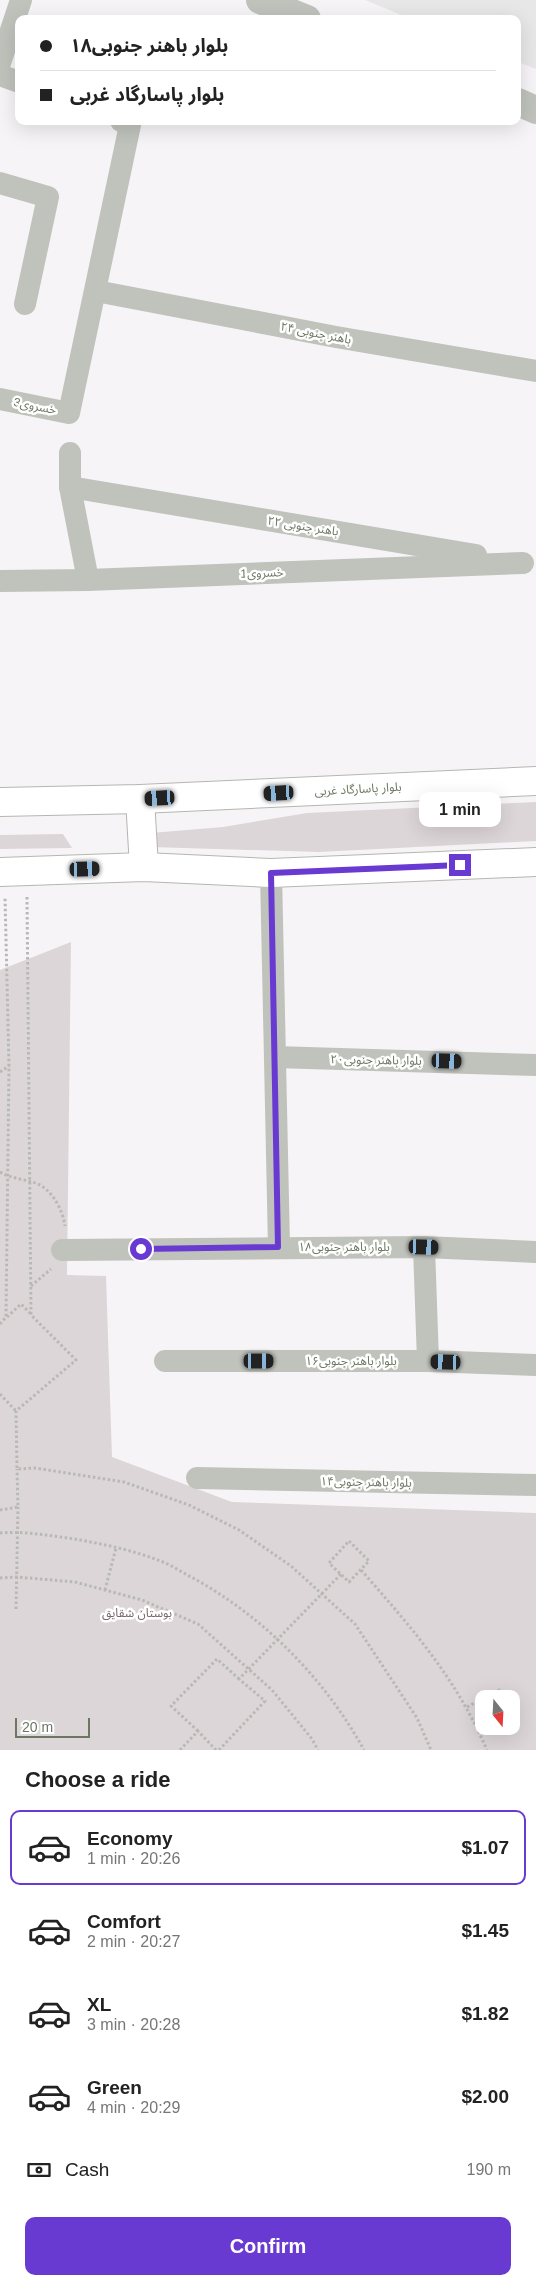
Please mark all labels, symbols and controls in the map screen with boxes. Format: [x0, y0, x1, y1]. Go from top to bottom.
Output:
text: ۱۸بلوار باهنر جنوبی [70, 35, 228, 56]
text: بلوار پاسارگاد غربی [70, 84, 224, 105]
street label: ۲۴ باهنر جنوبی [279, 319, 353, 347]
street label: 3خسروى [12, 395, 58, 417]
street label: ۲۲ باهنر جنوبی [266, 513, 340, 539]
street label: خسروى1 [240, 565, 284, 581]
street label: بلوار پاسارگاد غربی [314, 780, 402, 799]
car [263, 785, 294, 801]
car [144, 790, 175, 806]
callout: 1 min [419, 792, 501, 828]
text: 1 min [439, 801, 481, 818]
route end [449, 854, 471, 876]
car [69, 861, 100, 877]
street label: بلوار باهنر جنوبی۲۰ [330, 1052, 422, 1068]
car [431, 1053, 462, 1069]
route start [130, 1238, 152, 1260]
car [408, 1239, 439, 1255]
street label: ۱۸بلوار باهنر جنوبی [298, 1240, 390, 1254]
car [244, 1354, 274, 1369]
street label: بلوار باهنر جنوبی۱۶ [305, 1354, 397, 1368]
car [430, 1354, 461, 1370]
street label: بلوار باهنر جنوبی۱۴ [320, 1474, 412, 1490]
park label: بوستان شقایق [102, 1606, 172, 1621]
north arrow [475, 1690, 520, 1735]
map controls [475, 1690, 520, 1735]
scale bar [15, 1715, 90, 1738]
text: 20 m [22, 1719, 53, 1735]
text: Choose a ride [25, 1767, 170, 1792]
icon: car [27, 1825, 72, 1870]
text: Economy [87, 1828, 173, 1849]
text: $1.07 [461, 1837, 509, 1858]
text: 1 min · 20:26 [87, 1850, 180, 1867]
icon: car [27, 1908, 72, 1953]
text: Comfort [87, 1911, 161, 1932]
text: $1.45 [461, 1920, 509, 1941]
text: 2 min · 20:27 [87, 1933, 180, 1950]
icon: car [27, 1991, 72, 2036]
text: XL [87, 1994, 111, 2015]
text: $1.82 [461, 2003, 509, 2024]
text: 3 min · 20:28 [87, 2016, 180, 2033]
icon: car [27, 2074, 72, 2119]
text: Green [87, 2077, 142, 2098]
text: $2.00 [461, 2086, 509, 2107]
text: 4 min · 20:29 [87, 2099, 180, 2116]
icon: cash [25, 2156, 53, 2184]
text: Cash [65, 2159, 109, 2180]
text: 190 m [467, 2161, 511, 2178]
button: Confirm [25, 2217, 511, 2275]

